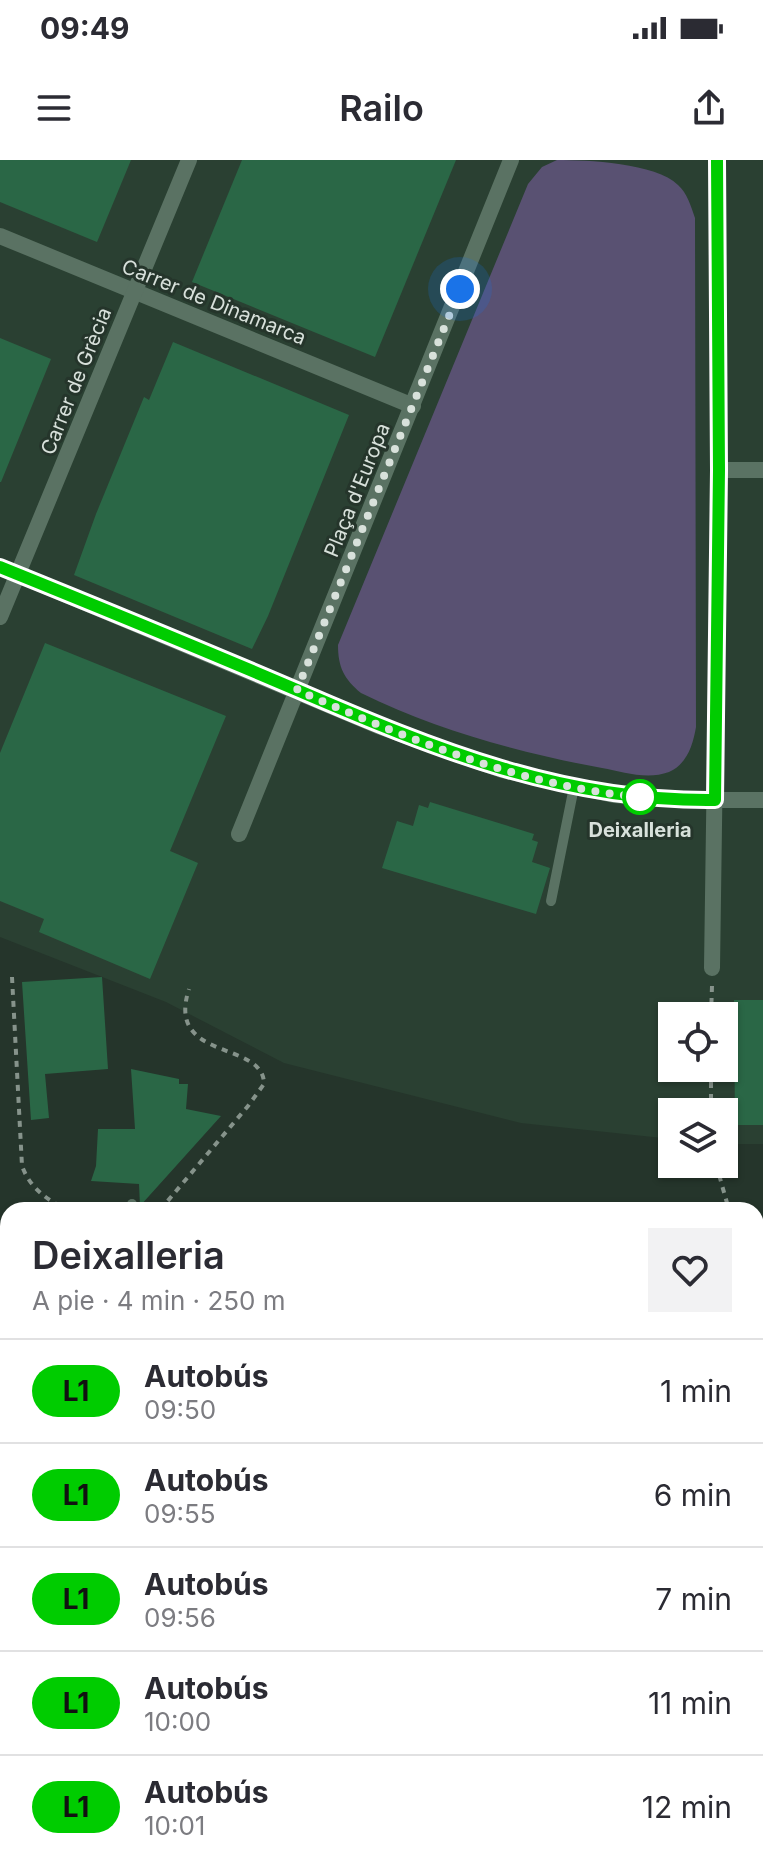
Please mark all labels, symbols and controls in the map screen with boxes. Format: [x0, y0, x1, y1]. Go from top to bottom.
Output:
text: 09:49 [40, 10, 130, 46]
icon: menu [32, 86, 76, 130]
text: Railo [339, 86, 424, 130]
icon: share [687, 86, 731, 130]
street label: Carrer de Dinamarca [118, 254, 310, 350]
your location [440, 269, 480, 309]
street label: Carrer de Grècia [36, 304, 116, 458]
street label: Plaça d'Europa [319, 420, 395, 560]
marker: Deixalleria [623, 780, 657, 814]
place label: Deixalleria [588, 818, 692, 842]
map controls [658, 1002, 738, 1178]
button: locate [658, 1002, 738, 1082]
button: layers [658, 1098, 738, 1178]
button: heart [648, 1228, 732, 1312]
text: Deixalleria [32, 1232, 225, 1278]
text: A pie · 4 min · 250 m [32, 1285, 286, 1316]
text: Autobús [144, 1358, 269, 1394]
text: 1 min [660, 1373, 732, 1409]
text: L1 [63, 1374, 89, 1408]
text: 09:50 [144, 1394, 216, 1425]
text: Autobús [144, 1462, 269, 1498]
text: 6 min [654, 1477, 732, 1513]
text: L1 [63, 1478, 89, 1512]
text: 09:55 [144, 1498, 216, 1529]
text: Autobús [144, 1566, 269, 1602]
text: 7 min [655, 1581, 732, 1617]
text: L1 [63, 1582, 89, 1616]
text: 09:56 [144, 1602, 216, 1633]
text: Autobús [144, 1670, 269, 1706]
text: 11 min [648, 1685, 732, 1721]
text: L1 [63, 1686, 89, 1720]
text: 10:00 [144, 1706, 211, 1737]
text: Autobús [144, 1774, 269, 1810]
text: 12 min [642, 1789, 732, 1825]
text: L1 [63, 1790, 89, 1824]
text: 10:01 [144, 1810, 205, 1841]

